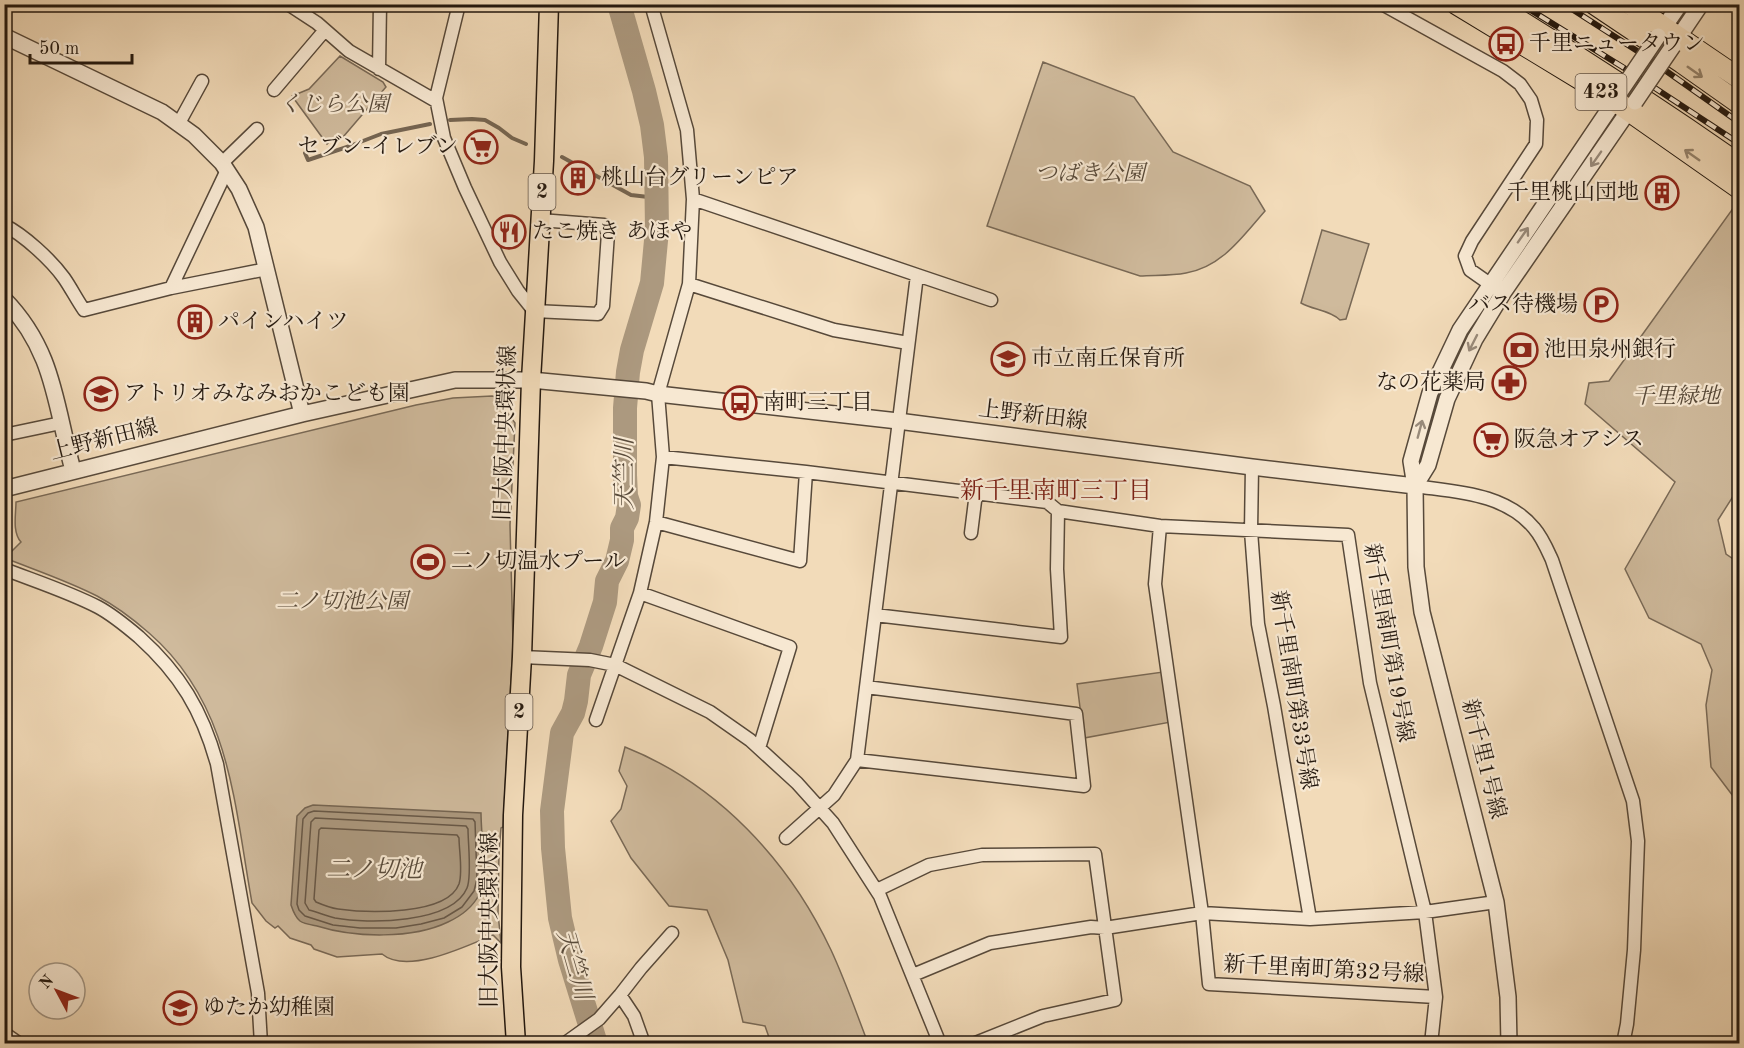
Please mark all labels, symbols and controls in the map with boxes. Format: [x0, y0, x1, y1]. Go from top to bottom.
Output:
bus stop icon: 千里ニュータウン [1488, 26, 1524, 62]
scale bar [30, 27, 132, 65]
place label: 千里ニュータウン [1529, 31, 1705, 55]
text: 50 m [39, 40, 79, 58]
one-way arrow [1686, 66, 1703, 78]
road number: 423 [1576, 74, 1626, 110]
park label: くじら公園 [279, 92, 392, 116]
supermarket icon: セブン-イレブン [463, 129, 499, 165]
place label: セブン-イレブン [298, 135, 458, 158]
one-way arrow [1684, 149, 1700, 161]
one-way arrow [1590, 150, 1602, 167]
building icon: 桃山台グリーンピア [560, 160, 596, 196]
park label: つばき公園 [1035, 161, 1148, 185]
place label: 桃山台グリーンピア [601, 165, 799, 189]
road number: 2 [528, 174, 556, 210]
building icon: 千里桃山団地 [1644, 175, 1680, 211]
place label: 千里桃山団地 [1507, 180, 1639, 204]
restaurant icon: たこ焼き あほや [491, 214, 527, 250]
place label: たこ焼き あほや [532, 219, 692, 243]
one-way arrow [1517, 228, 1529, 244]
parking icon: バス待機場 [1583, 287, 1619, 323]
place label: バス待機場 [1468, 292, 1578, 316]
building icon: パインハイツ [177, 304, 213, 340]
place label: パインハイツ [218, 311, 348, 333]
bank icon: 池田泉州銀行 [1503, 332, 1539, 368]
one-way arrow [1467, 333, 1479, 351]
place label: 池田泉州銀行 [1544, 337, 1676, 361]
school or university icon: 市立南丘保育所 [990, 341, 1026, 377]
street label: 旧大阪中央環状線 [490, 345, 520, 521]
place label: 市立南丘保育所 [1031, 346, 1185, 370]
pharmacy icon: なの花薬局 [1491, 365, 1527, 401]
place label: なの花薬局 [1376, 370, 1486, 394]
school or university icon: アトリオみなみおかこども園 [83, 376, 119, 412]
place label: アトリオみなみおかこども園 [124, 381, 410, 405]
park label: 千里緑地 [1632, 384, 1722, 408]
bus stop icon: 南町三丁目 [722, 385, 758, 421]
place label: 南町三丁目 [763, 390, 873, 414]
street label: 上野新田線 [977, 396, 1089, 434]
street label: 上野新田線 [47, 414, 160, 464]
one-way arrow [1415, 420, 1426, 439]
supermarket icon: 阪急オアシス [1473, 422, 1509, 458]
place label: 阪急オアシス [1514, 427, 1644, 451]
water label: 天竺川 [611, 435, 638, 510]
district label: 新千里南町三丁目 [960, 477, 1152, 504]
street label: 新千里南町第19号線 [1360, 542, 1418, 744]
sports icon: 二ノ切温水プール [410, 544, 446, 580]
place label: 二ノ切温水プール [451, 549, 626, 573]
street label: 新千里南町第33号線 [1266, 588, 1322, 791]
park label: 二ノ切池公園 [276, 589, 411, 613]
road number: 2 [506, 694, 532, 730]
street label: 新千里1号線 [1457, 696, 1510, 821]
street label: 旧大阪中央環状線 [477, 832, 501, 1008]
water label: 二ノ切池 [326, 857, 425, 883]
water label: 天竺川 [552, 926, 598, 1006]
street label: 新千里南町第32号線 [1223, 952, 1425, 986]
north arrow [27, 961, 87, 1021]
text: N [37, 972, 58, 992]
school or university icon: ゆたか幼稚園 [162, 990, 198, 1026]
place label: ゆたか幼稚園 [203, 995, 335, 1019]

